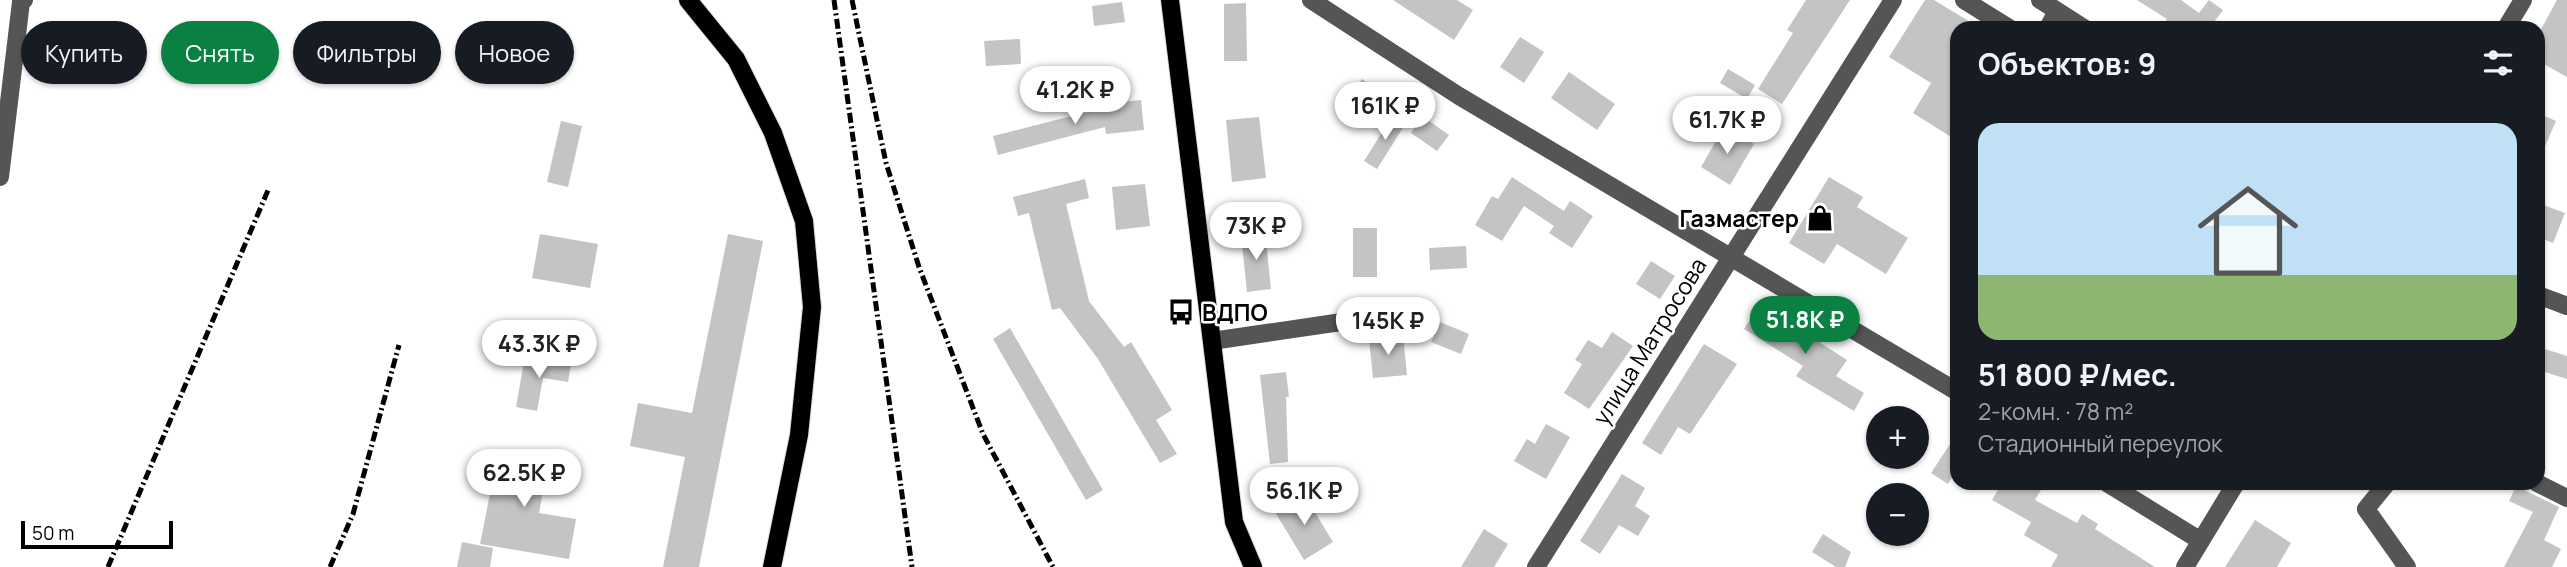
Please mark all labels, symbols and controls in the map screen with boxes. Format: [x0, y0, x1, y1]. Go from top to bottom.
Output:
chip: Купить [21, 21, 147, 84]
chip: Снять [161, 21, 279, 84]
chip: Фильтры [293, 21, 441, 84]
chip: Новое [455, 21, 574, 84]
text: Объектов: 9 [1978, 43, 2156, 84]
icon: filters [2479, 44, 2517, 82]
pin: 41.2K ₽ [1010, 66, 1140, 126]
text: 41.2K ₽ [1036, 73, 1114, 105]
pin: 161K ₽ [1328, 82, 1442, 142]
text: 161K ₽ [1351, 89, 1419, 121]
pin: 61.7K ₽ [1662, 96, 1792, 156]
text: 61.7K ₽ [1688, 103, 1766, 135]
icon: home [2185, 168, 2311, 294]
pin: 73K ₽ [1207, 202, 1305, 262]
place label: Газмастер [1680, 202, 1799, 234]
shop icon: Газмастер [1805, 203, 1835, 233]
text: 73K ₽ [1226, 209, 1286, 241]
street label: улица Матросова [1585, 251, 1713, 431]
place label: ВДПО [1202, 296, 1268, 328]
pin: 51.8K ₽ [1740, 296, 1870, 356]
bus stop icon: ВДПО [1166, 297, 1196, 327]
pin: 145K ₽ [1331, 298, 1445, 357]
text: 51.8K ₽ [1766, 303, 1844, 335]
text: 145K ₽ [1352, 304, 1424, 336]
pin: 43.3K ₽ [474, 320, 604, 380]
text: 43.3K ₽ [498, 327, 580, 359]
text: 51 800 ₽/мес. [1978, 354, 2177, 395]
text: 2-комн. · 78 m² [1978, 395, 2134, 427]
map controls [1866, 406, 1929, 546]
button: + [1866, 406, 1929, 469]
text: Стадионный переулок [1978, 427, 2222, 459]
pin: 62.5K ₽ [459, 449, 589, 509]
text: 62.5K ₽ [482, 456, 566, 488]
pin: 56.1K ₽ [1239, 468, 1369, 527]
text: 56.1K ₽ [1266, 474, 1342, 506]
button: − [1866, 483, 1929, 546]
scale bar [21, 518, 173, 550]
text: 50 m [32, 520, 74, 546]

